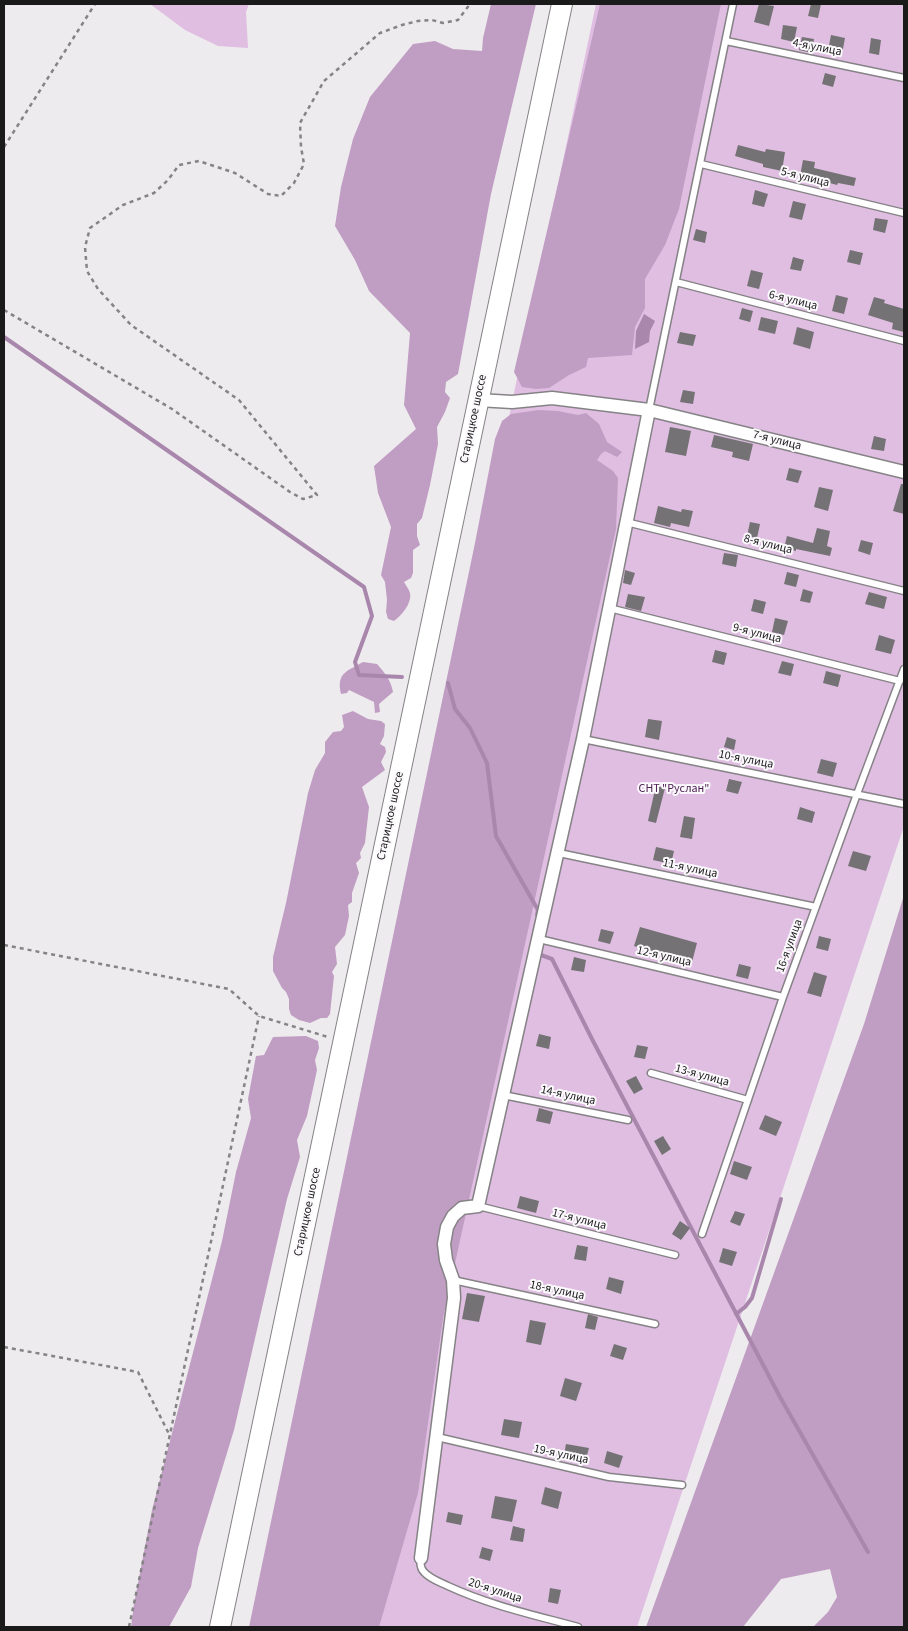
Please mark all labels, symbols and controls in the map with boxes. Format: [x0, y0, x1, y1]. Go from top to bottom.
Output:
street label: 4-я улица [791, 36, 843, 60]
street label: 5-я улица [779, 165, 831, 191]
street label: 6-я улица [767, 288, 819, 314]
street label: Старицкое шоссе [458, 373, 490, 465]
street label: 7-я улица [751, 428, 803, 454]
street label: 8-я улица [742, 532, 794, 558]
street label: 9-я улица [731, 621, 783, 647]
street label: 10-я улица [717, 748, 775, 772]
street label: Старицкое шоссе [375, 770, 407, 862]
park label: СНТ "Руслан" [639, 782, 709, 796]
street label: 11-я улица [661, 856, 719, 882]
street label: 16-я улица [774, 917, 806, 975]
street label: 12-я улица [635, 944, 693, 970]
street label: 13-я улица [673, 1062, 731, 1090]
street label: 14-я улица [539, 1083, 597, 1109]
street label: Старицкое шоссе [292, 1166, 324, 1258]
street label: 17-я улица [550, 1206, 608, 1234]
street label: 18-я улица [528, 1278, 586, 1304]
street label: 19-я улица [532, 1442, 590, 1468]
street label: 20-я улица [466, 1576, 524, 1606]

